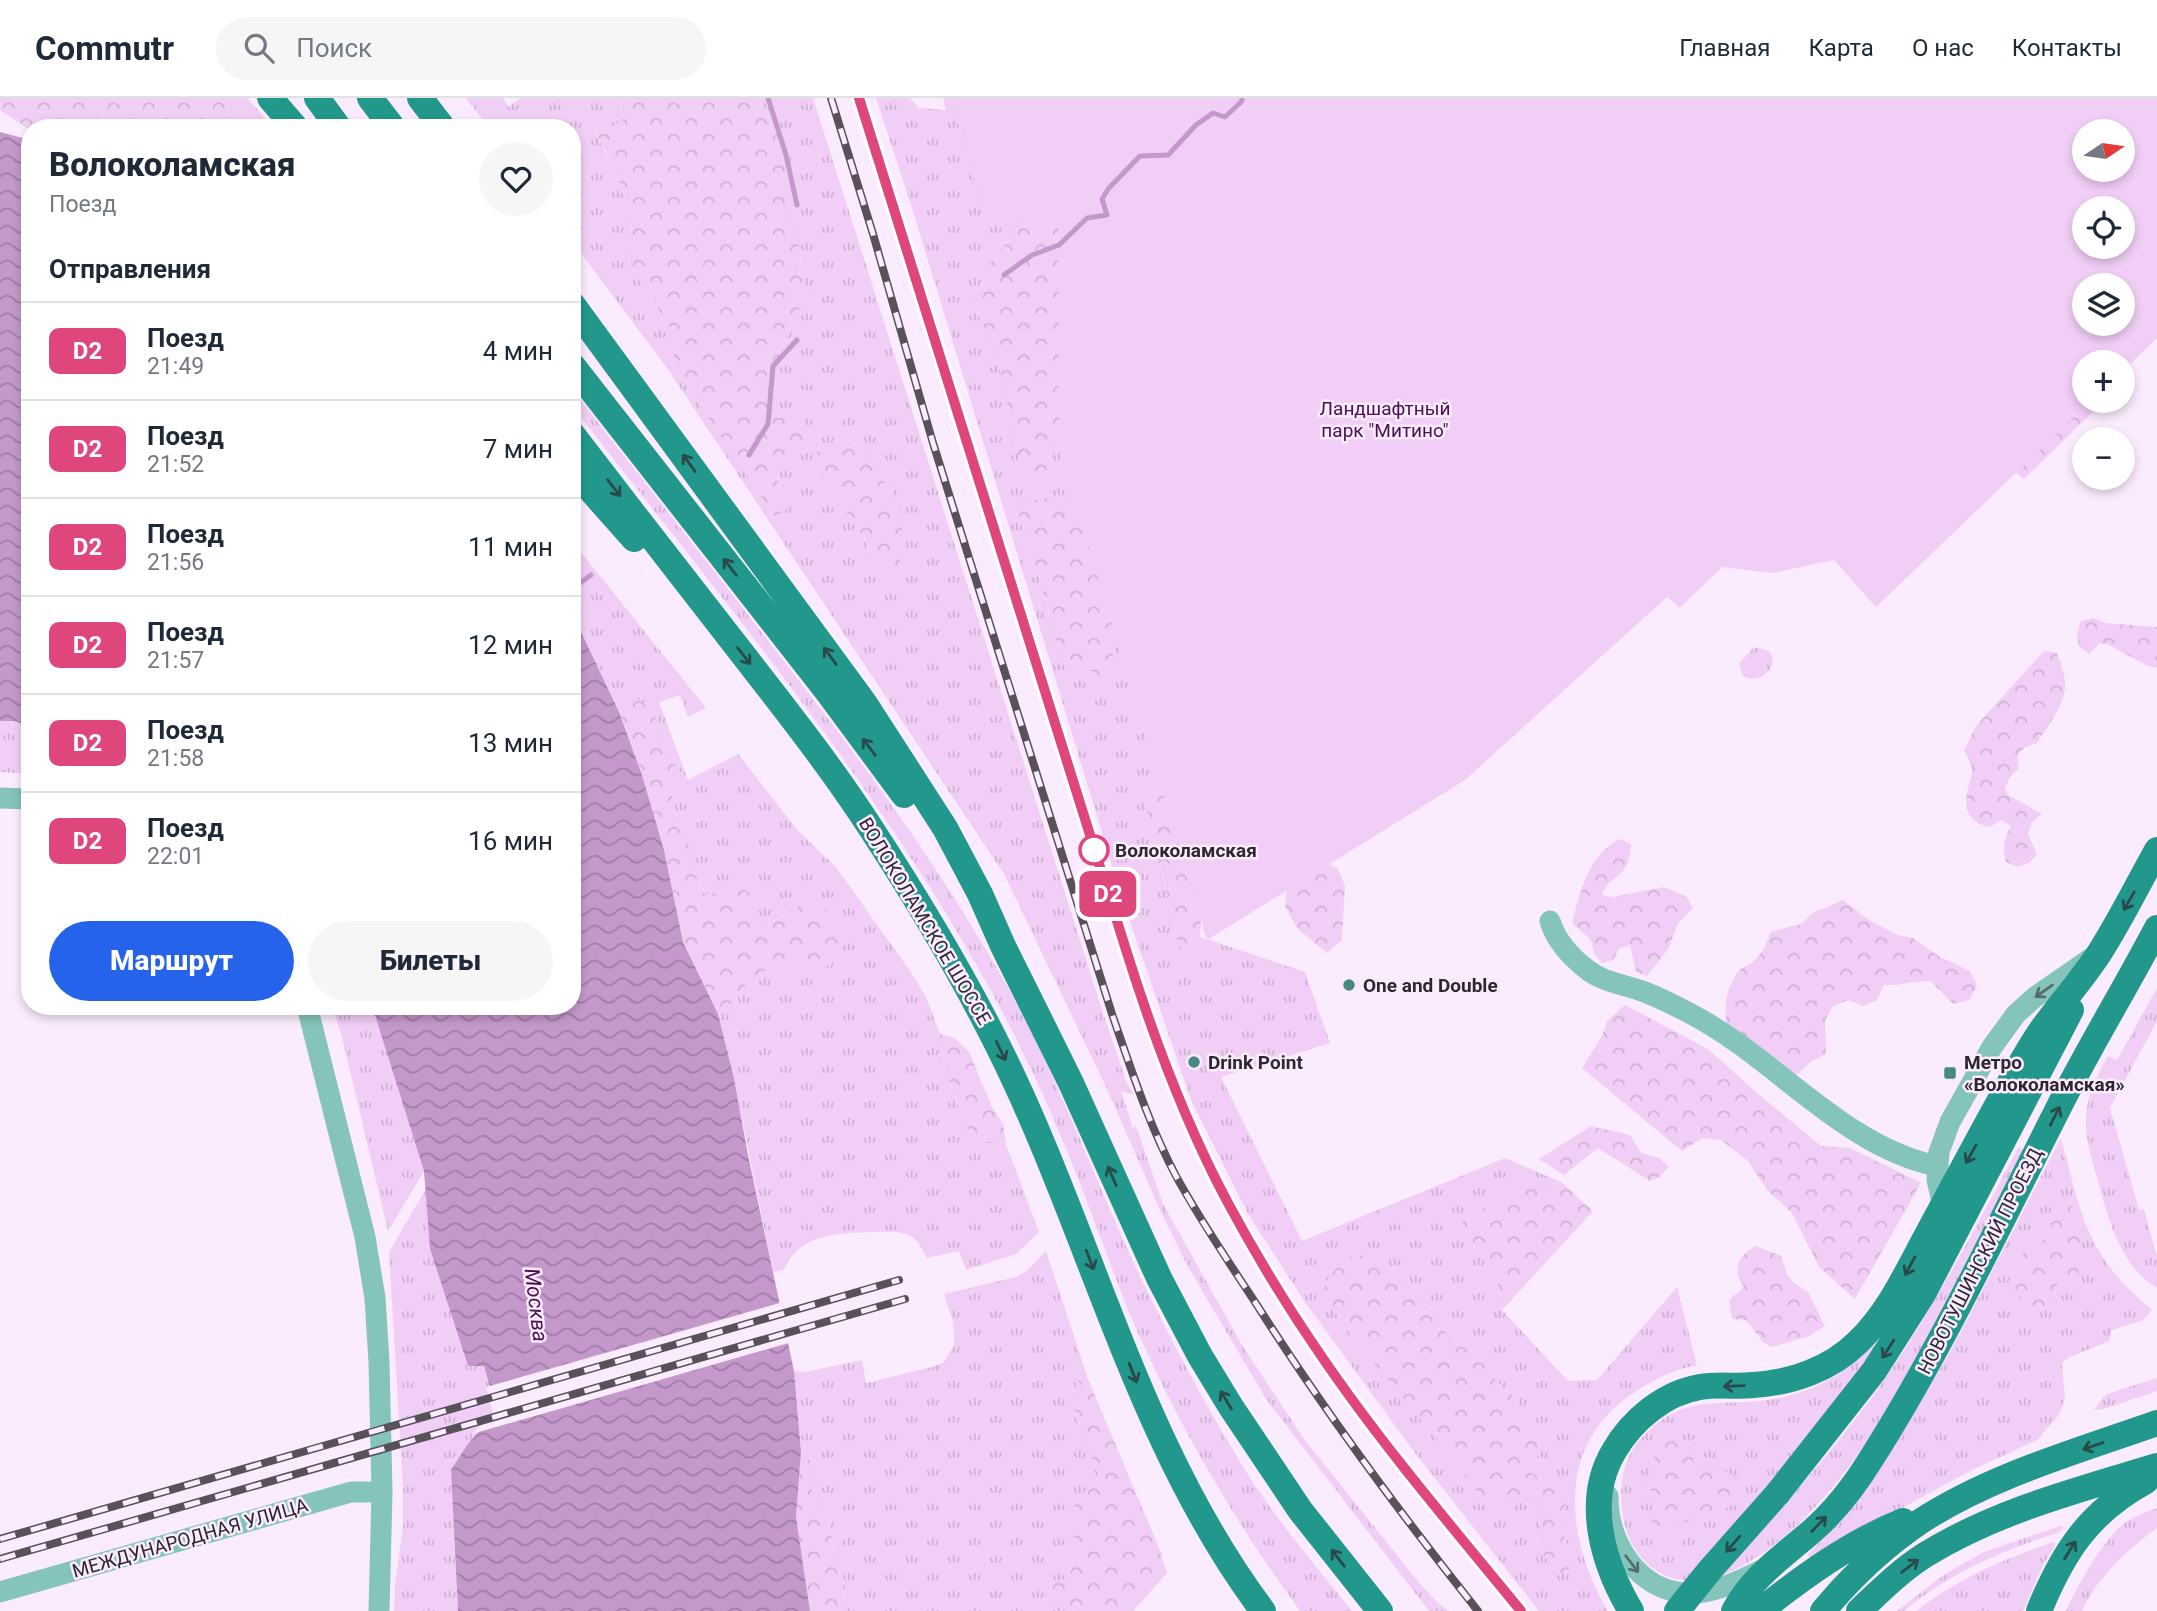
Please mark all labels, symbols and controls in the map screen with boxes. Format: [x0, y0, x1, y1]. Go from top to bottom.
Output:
search box [216, 17, 706, 80]
text: Commutr [35, 29, 174, 68]
icon: search [240, 29, 278, 67]
text: Поиск [296, 33, 372, 63]
text: Главная [1679, 34, 1770, 62]
text: Карта [1808, 34, 1874, 62]
text: О нас [1912, 34, 1974, 62]
text: Контакты [2012, 34, 2122, 62]
north arrow [2072, 119, 2135, 182]
map controls [2072, 119, 2135, 490]
button: heart [479, 142, 553, 216]
text: Волоколамская [49, 145, 295, 184]
text: Поезд [49, 191, 116, 218]
button: locate [2072, 196, 2135, 259]
text: Отправления [49, 254, 211, 284]
button: layers [2072, 273, 2135, 336]
text: Поезд [147, 323, 224, 353]
text: 4 мин [483, 336, 553, 366]
text: D2 [73, 337, 102, 365]
button: + [2072, 350, 2135, 413]
text: 21:49 [147, 353, 204, 380]
park label: Ландшафтный парк "Митино" [1320, 397, 1450, 442]
text: Поезд [147, 421, 224, 451]
button: − [2072, 427, 2135, 490]
text: 7 мин [483, 434, 553, 464]
text: D2 [73, 435, 102, 463]
text: 21:52 [147, 451, 204, 478]
one-way arrow [681, 454, 696, 473]
one-way arrow [606, 478, 621, 496]
text: Поезд [147, 519, 224, 549]
text: 11 мин [468, 532, 553, 562]
text: D2 [73, 533, 102, 561]
text: 21:56 [147, 549, 204, 576]
one-way arrow [722, 558, 737, 577]
text: Поезд [147, 617, 224, 647]
text: 12 мин [468, 630, 553, 660]
text: D2 [73, 631, 102, 659]
one-way arrow [736, 646, 751, 665]
text: 21:57 [147, 647, 204, 674]
one-way arrow [823, 647, 837, 666]
text: Поезд [147, 715, 224, 745]
text: 13 мин [468, 728, 553, 758]
text: D2 [73, 729, 102, 757]
one-way arrow [861, 738, 876, 757]
text: 21:58 [147, 745, 204, 772]
text: Поезд [147, 813, 224, 843]
street label: ВОЛОКОЛАМСКОЕ ШОССЕ [854, 813, 996, 1029]
text: 16 мин [468, 826, 553, 856]
text: D2 [73, 827, 102, 855]
marker: Волоколамская [1079, 835, 1109, 865]
place label: Волоколамская [1115, 839, 1257, 862]
text: 22:01 [147, 843, 204, 870]
line badge: D2 [1076, 871, 1140, 917]
text: D2 [1093, 880, 1123, 908]
one-way arrow [2122, 891, 2136, 911]
button: Маршрут [49, 921, 294, 1001]
button: Билеты [308, 921, 553, 1001]
place label: One and Double [1363, 974, 1498, 997]
marker: One and Double [1341, 977, 1357, 993]
one-way arrow [2035, 984, 2054, 998]
one-way arrow [994, 1040, 1008, 1061]
place label: Drink Point [1208, 1051, 1303, 1074]
place label: Метро «Волоколамская» [1964, 1051, 2125, 1096]
marker: Drink Point [1186, 1054, 1202, 1070]
marker: Метро «Волоколамская» [1942, 1065, 1958, 1081]
one-way arrow [2048, 1106, 2062, 1127]
one-way arrow [1964, 1143, 1977, 1164]
street label: НОВОТУШИНСКИЙ ПРОЕЗД [1913, 1144, 2047, 1378]
one-way arrow [1104, 1165, 1117, 1187]
one-way arrow [1084, 1249, 1097, 1271]
one-way arrow [1903, 1256, 1917, 1276]
water label: Москва [520, 1267, 552, 1343]
one-way arrow [1881, 1339, 1895, 1358]
one-way arrow [1128, 1361, 1141, 1383]
one-way arrow [1723, 1380, 1746, 1393]
one-way arrow [1219, 1390, 1233, 1410]
one-way arrow [2082, 1441, 2104, 1453]
street label: МЕЖДУНАРОДНАЯ УЛИЦА [70, 1493, 311, 1583]
one-way arrow [1811, 1515, 1828, 1532]
one-way arrow [1725, 1535, 1741, 1553]
one-way arrow [2064, 1541, 2078, 1561]
one-way arrow [1330, 1549, 1345, 1567]
one-way arrow [1624, 1554, 1639, 1573]
one-way arrow [1901, 1559, 1920, 1574]

